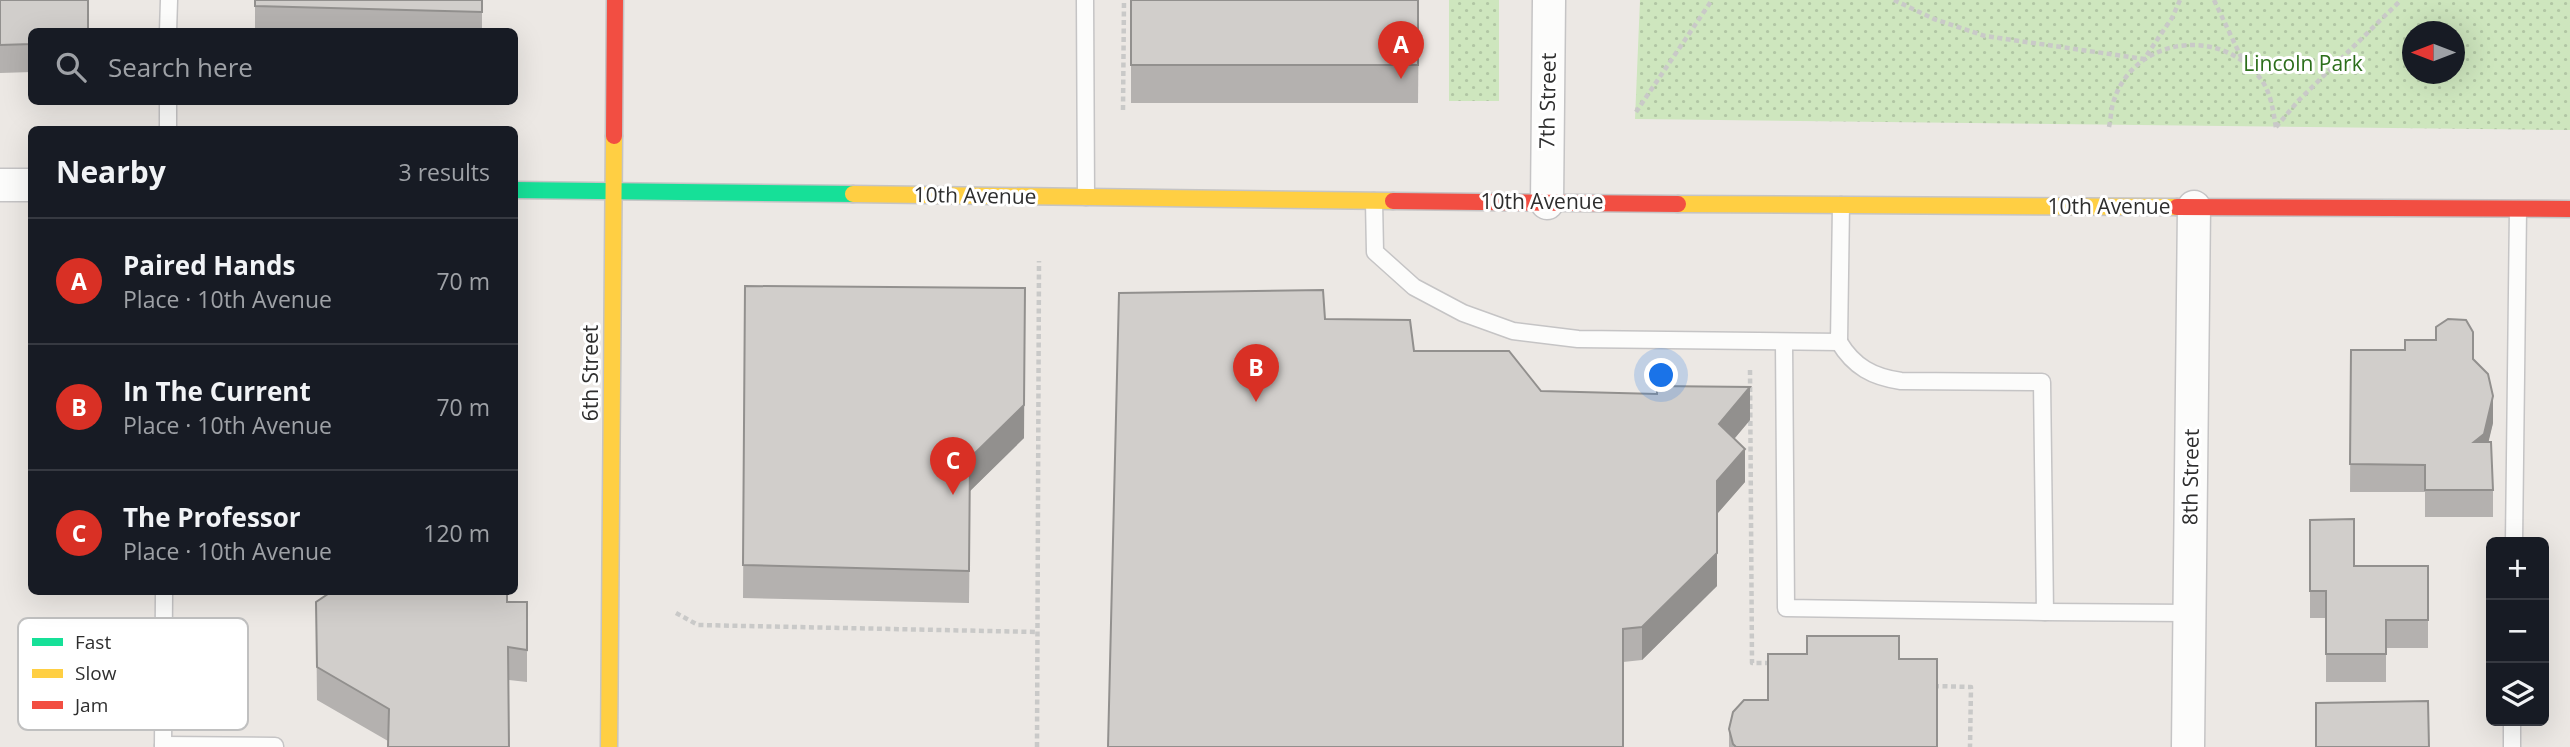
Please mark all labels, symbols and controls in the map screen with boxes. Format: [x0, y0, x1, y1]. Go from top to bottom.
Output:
pin: A [1378, 21, 1424, 79]
north arrow [2402, 21, 2465, 84]
search box [28, 28, 518, 105]
icon: search [52, 48, 90, 86]
text: Search here [108, 49, 253, 85]
park label: Lincoln Park [2243, 49, 2363, 77]
street label: 7th Street [1532, 53, 1562, 149]
text: Nearby [56, 151, 166, 192]
text: 3 results [399, 156, 490, 188]
street label: 10th Avenue [913, 180, 1037, 210]
street label: 10th Avenue [1481, 187, 1603, 215]
street label: 10th Avenue [2048, 192, 2170, 220]
text: Paired Hands [123, 247, 295, 283]
text: A [71, 265, 87, 297]
text: 70 m [436, 265, 490, 297]
text: Place · 10th Avenue [123, 283, 332, 315]
street label: 6th Street [576, 325, 604, 421]
pin: B [1233, 344, 1279, 402]
your location [1644, 358, 1678, 392]
text: In The Current [123, 373, 311, 409]
text: B [71, 391, 87, 423]
text: 70 m [436, 391, 490, 423]
text: Place · 10th Avenue [123, 409, 332, 441]
street label: 8th Street [2175, 429, 2205, 525]
pin: C [930, 437, 976, 495]
text: The Professor [123, 499, 301, 535]
text: C [72, 517, 86, 549]
text: 120 m [423, 517, 490, 549]
text: Place · 10th Avenue [123, 535, 332, 567]
map controls [2486, 537, 2549, 726]
button: + [2486, 537, 2549, 600]
button: − [2486, 600, 2549, 663]
legend [18, 618, 248, 730]
text: Fast [75, 629, 111, 655]
text: Slow [75, 660, 117, 686]
button: layers [2486, 663, 2549, 726]
text: Jam [73, 692, 108, 718]

